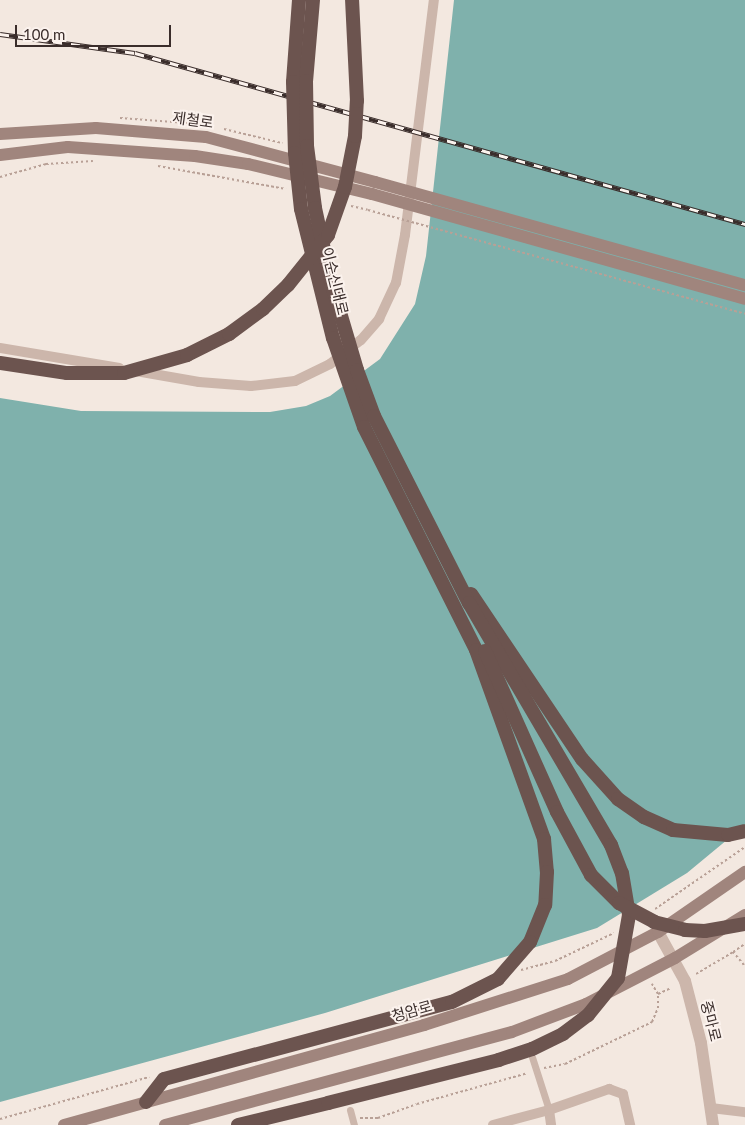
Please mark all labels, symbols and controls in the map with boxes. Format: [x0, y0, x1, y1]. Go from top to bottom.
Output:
scale bar [18, 15, 174, 47]
text: 100 m [23, 25, 65, 43]
street label: 제철로 [171, 108, 215, 132]
street label: 이순신대로 [318, 245, 352, 317]
street label: 청암로 [390, 997, 434, 1025]
street label: 중마로 [697, 999, 725, 1043]

